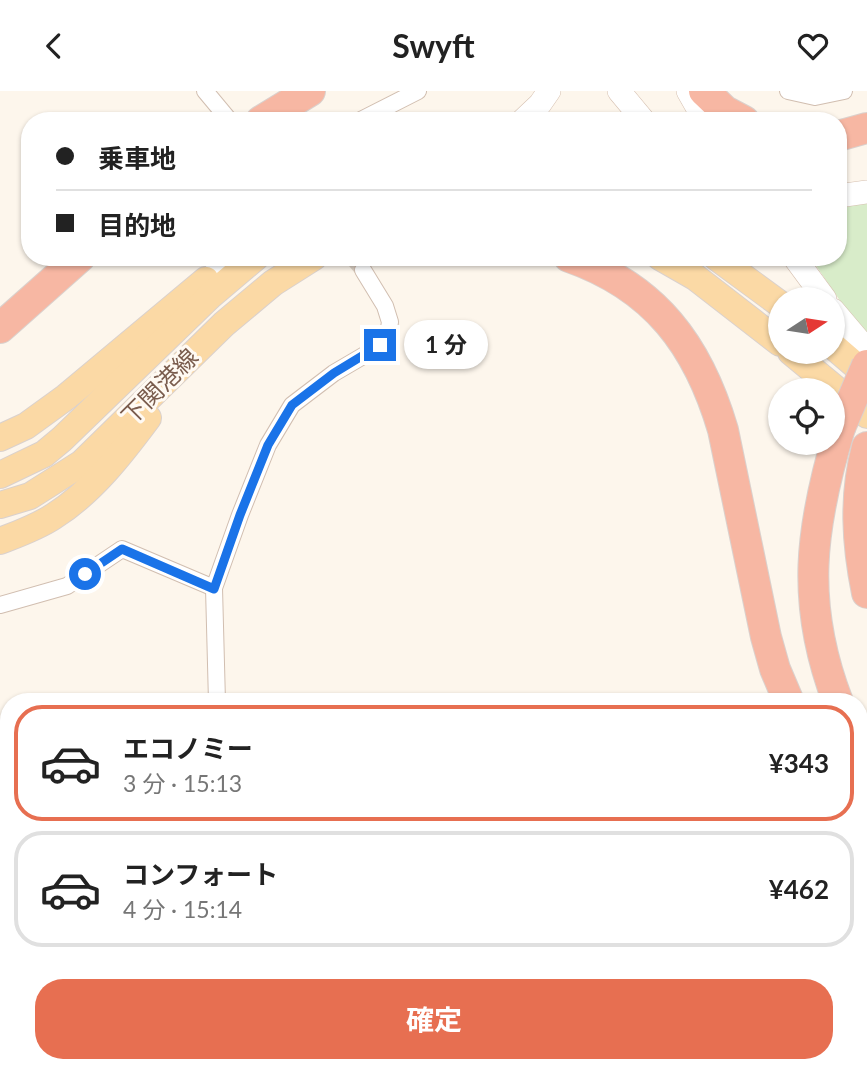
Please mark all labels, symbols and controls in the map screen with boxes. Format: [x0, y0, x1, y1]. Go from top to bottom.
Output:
text: Swyft [392, 26, 475, 65]
icon: back [35, 27, 73, 65]
icon: heart [794, 27, 832, 65]
text: 乗車地 [98, 142, 176, 174]
text: 目的地 [98, 209, 176, 241]
north arrow [768, 287, 845, 364]
map controls [768, 287, 845, 455]
callout: 1 分 [404, 321, 488, 369]
route end [364, 329, 396, 361]
text: 1 分 [425, 330, 467, 358]
street label: 下関港線 [115, 342, 203, 430]
button: locate [768, 378, 845, 455]
route start [69, 558, 101, 590]
icon: car [39, 732, 102, 795]
text: エコノミー [123, 732, 253, 764]
text: ¥343 [769, 747, 829, 779]
text: 3 分 · 15:13 [123, 769, 242, 797]
icon: car [39, 858, 102, 921]
text: コンフォート [123, 858, 278, 890]
text: ¥462 [769, 873, 829, 905]
text: 4 分 · 15:14 [123, 895, 242, 923]
button: 確定 [35, 979, 833, 1059]

